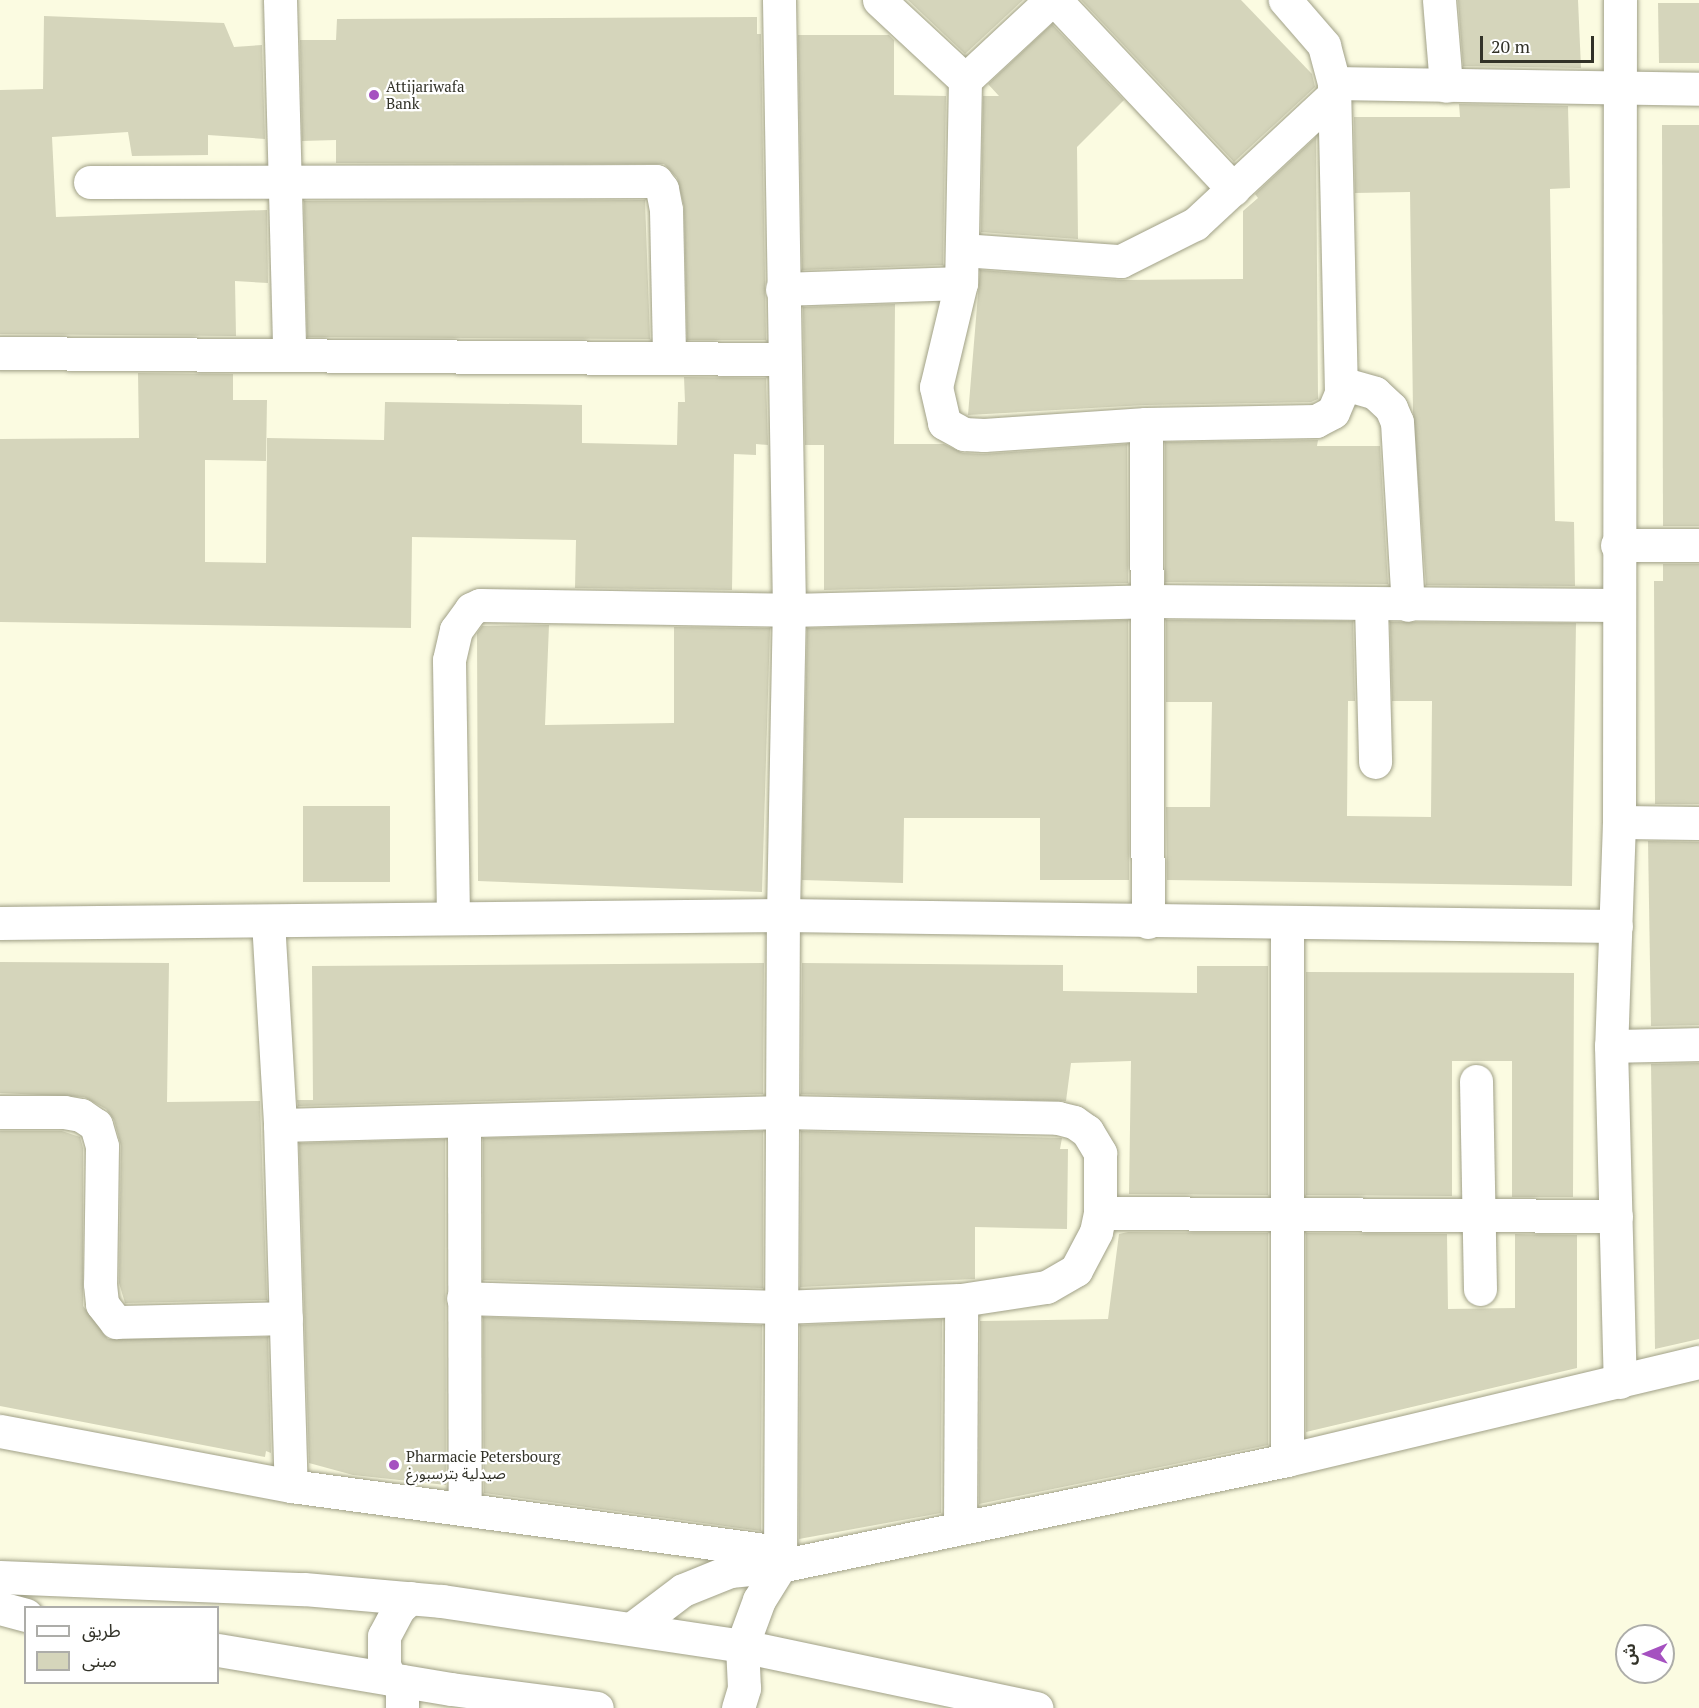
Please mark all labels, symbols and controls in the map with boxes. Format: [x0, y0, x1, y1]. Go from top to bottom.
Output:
scale bar [1483, 24, 1597, 62]
text: 20 m [1491, 34, 1530, 58]
place label: Attijariwafa Bank [386, 77, 465, 112]
marker: Attijariwafa Bank [367, 88, 381, 102]
place label: Pharmacie Petersbourg صيدلية بترسبورغ [406, 1447, 560, 1482]
marker: Pharmacie Petersbourg صيدلية بترسبورغ [387, 1458, 401, 1472]
legend [24, 1606, 219, 1684]
text: طريق [82, 1618, 121, 1642]
north arrow [1615, 1624, 1675, 1684]
text: ش [1618, 1643, 1640, 1665]
text: مبنى [82, 1648, 117, 1672]

